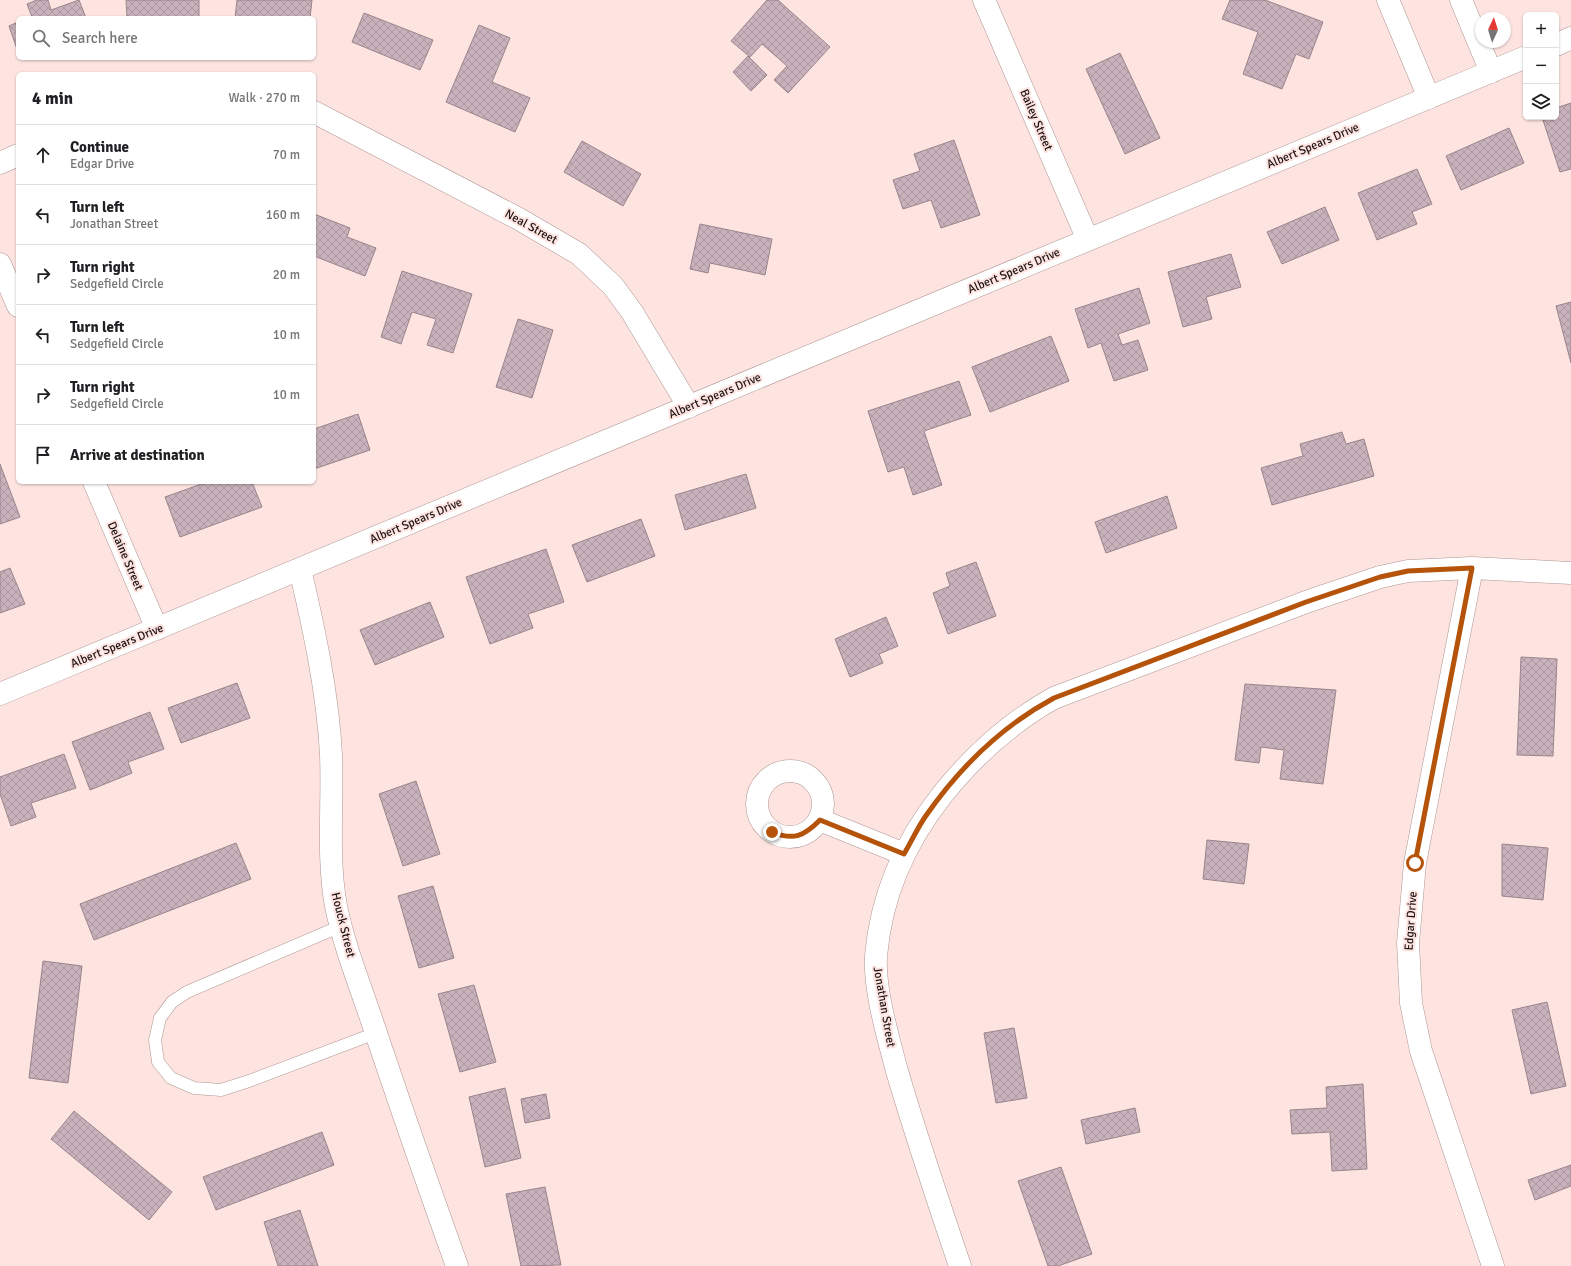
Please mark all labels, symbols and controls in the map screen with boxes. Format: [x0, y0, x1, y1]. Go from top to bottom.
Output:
north arrow [1475, 12, 1511, 48]
map controls [1523, 12, 1559, 120]
button: + [1523, 12, 1559, 48]
search box [16, 16, 316, 60]
icon: search [30, 27, 52, 49]
text: Search here [62, 29, 138, 47]
button: − [1523, 48, 1559, 84]
button: layers [1523, 84, 1559, 120]
street label: Bailey Street [1016, 87, 1056, 153]
text: 4 min [32, 88, 73, 109]
text: Walk · 270 m [229, 90, 300, 106]
street label: Albert Spears Drive [1265, 120, 1361, 172]
text: Continue [70, 138, 129, 156]
icon: ahead [32, 144, 54, 166]
text: 70 m [273, 147, 300, 163]
text: Edgar Drive [70, 156, 134, 172]
text: Turn left [70, 198, 124, 216]
icon: left [32, 204, 54, 226]
street label: Neal Street [502, 206, 560, 248]
text: 160 m [266, 207, 300, 223]
text: Jonathan Street [70, 216, 158, 232]
street label: Albert Spears Drive [966, 245, 1062, 297]
text: Turn right [70, 258, 135, 276]
icon: right [32, 264, 54, 286]
text: 20 m [273, 267, 300, 283]
text: Sedgefield Circle [70, 276, 164, 292]
text: Turn left [70, 318, 124, 336]
icon: left [32, 324, 54, 346]
text: 10 m [273, 327, 300, 343]
text: Sedgefield Circle [70, 336, 164, 352]
street label: Albert Spears Drive [667, 370, 763, 422]
text: Turn right [70, 378, 135, 396]
icon: right [32, 384, 54, 406]
text: 10 m [273, 387, 300, 403]
text: Sedgefield Circle [70, 396, 164, 412]
icon: arrive [32, 444, 54, 466]
text: Arrive at destination [70, 446, 205, 464]
street label: Albert Spears Drive [368, 495, 464, 547]
street label: Delaine Street [104, 519, 146, 593]
street label: Albert Spears Drive [68, 621, 166, 671]
route end [763, 823, 781, 841]
route start [1406, 854, 1424, 872]
street label: Houck Street [328, 891, 358, 959]
street label: Edgar Drive [1401, 891, 1421, 951]
street label: Jonathan Street [870, 966, 898, 1048]

